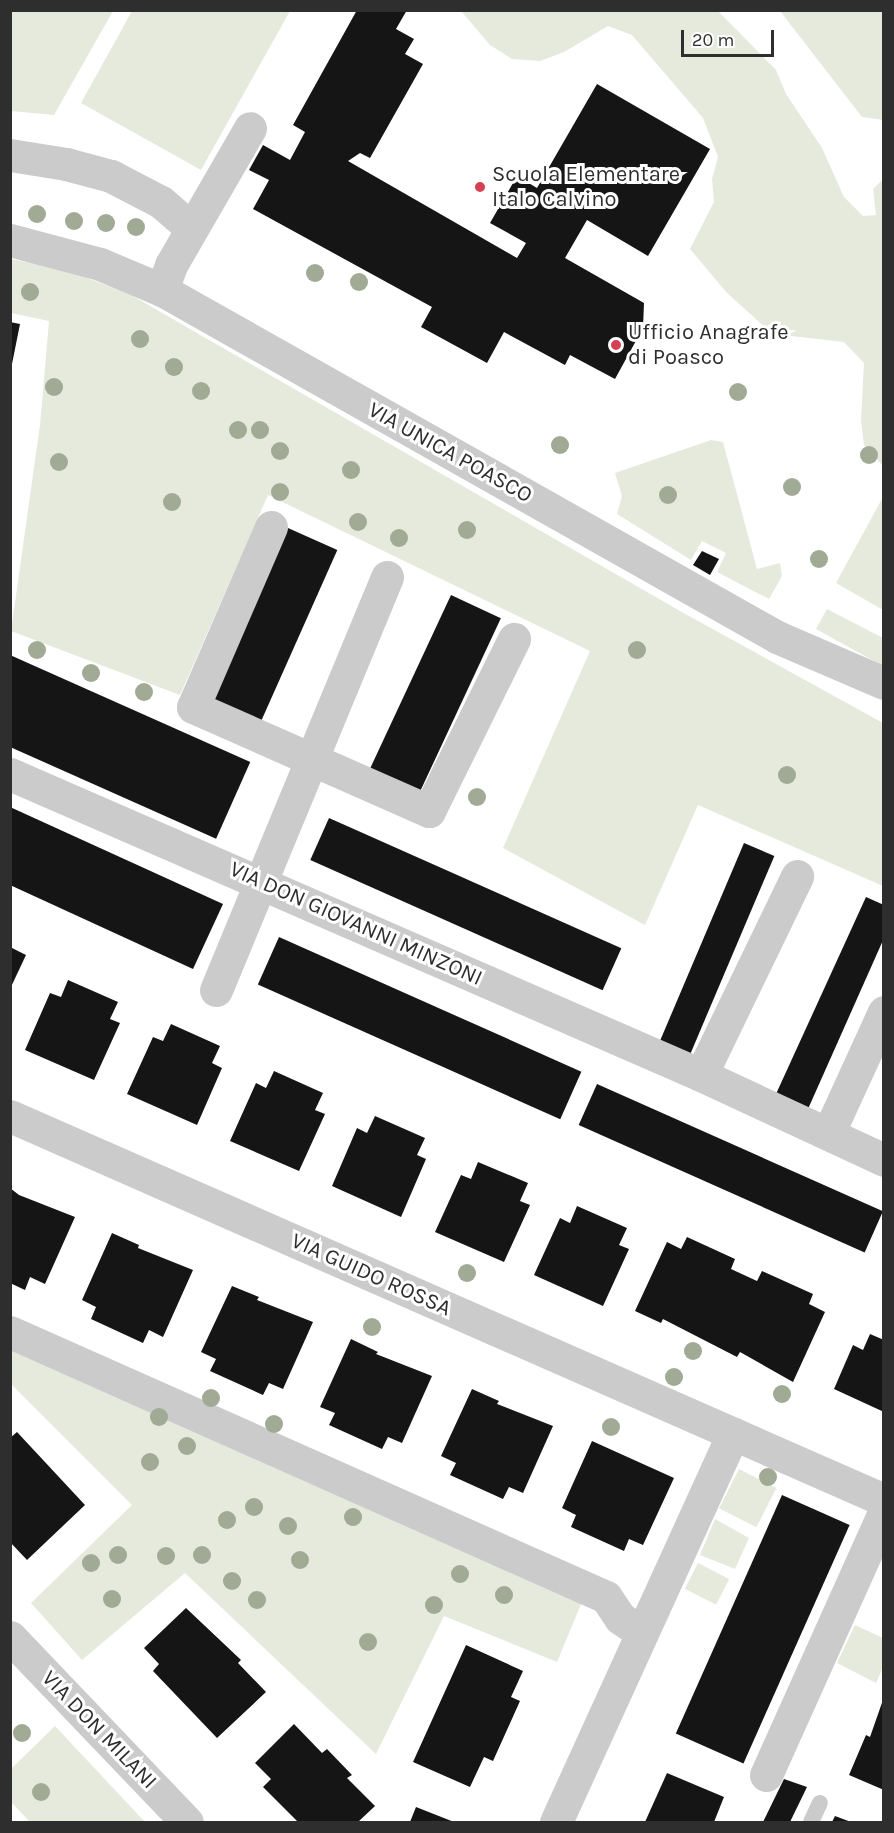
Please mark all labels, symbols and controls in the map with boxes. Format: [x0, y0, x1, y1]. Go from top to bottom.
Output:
scale bar [684, 18, 777, 56]
text: 20 m [692, 29, 734, 51]
place label: Scuola Elementare Italo Calvino [492, 161, 680, 212]
marker: Scuola Elementare Italo Calvino [473, 180, 487, 194]
place label: Ufficio Anagrafe di Poasco [628, 319, 789, 370]
marker: Ufficio Anagrafe di Poasco [609, 338, 623, 352]
street label: VIA UNICA POASCO [363, 397, 537, 509]
street label: VIA DON GIOVANNI MINZONI [226, 856, 486, 992]
street label: VIA GUIDO ROSSA [287, 1228, 455, 1322]
street label: VIA DON MILANI [36, 1665, 162, 1795]

